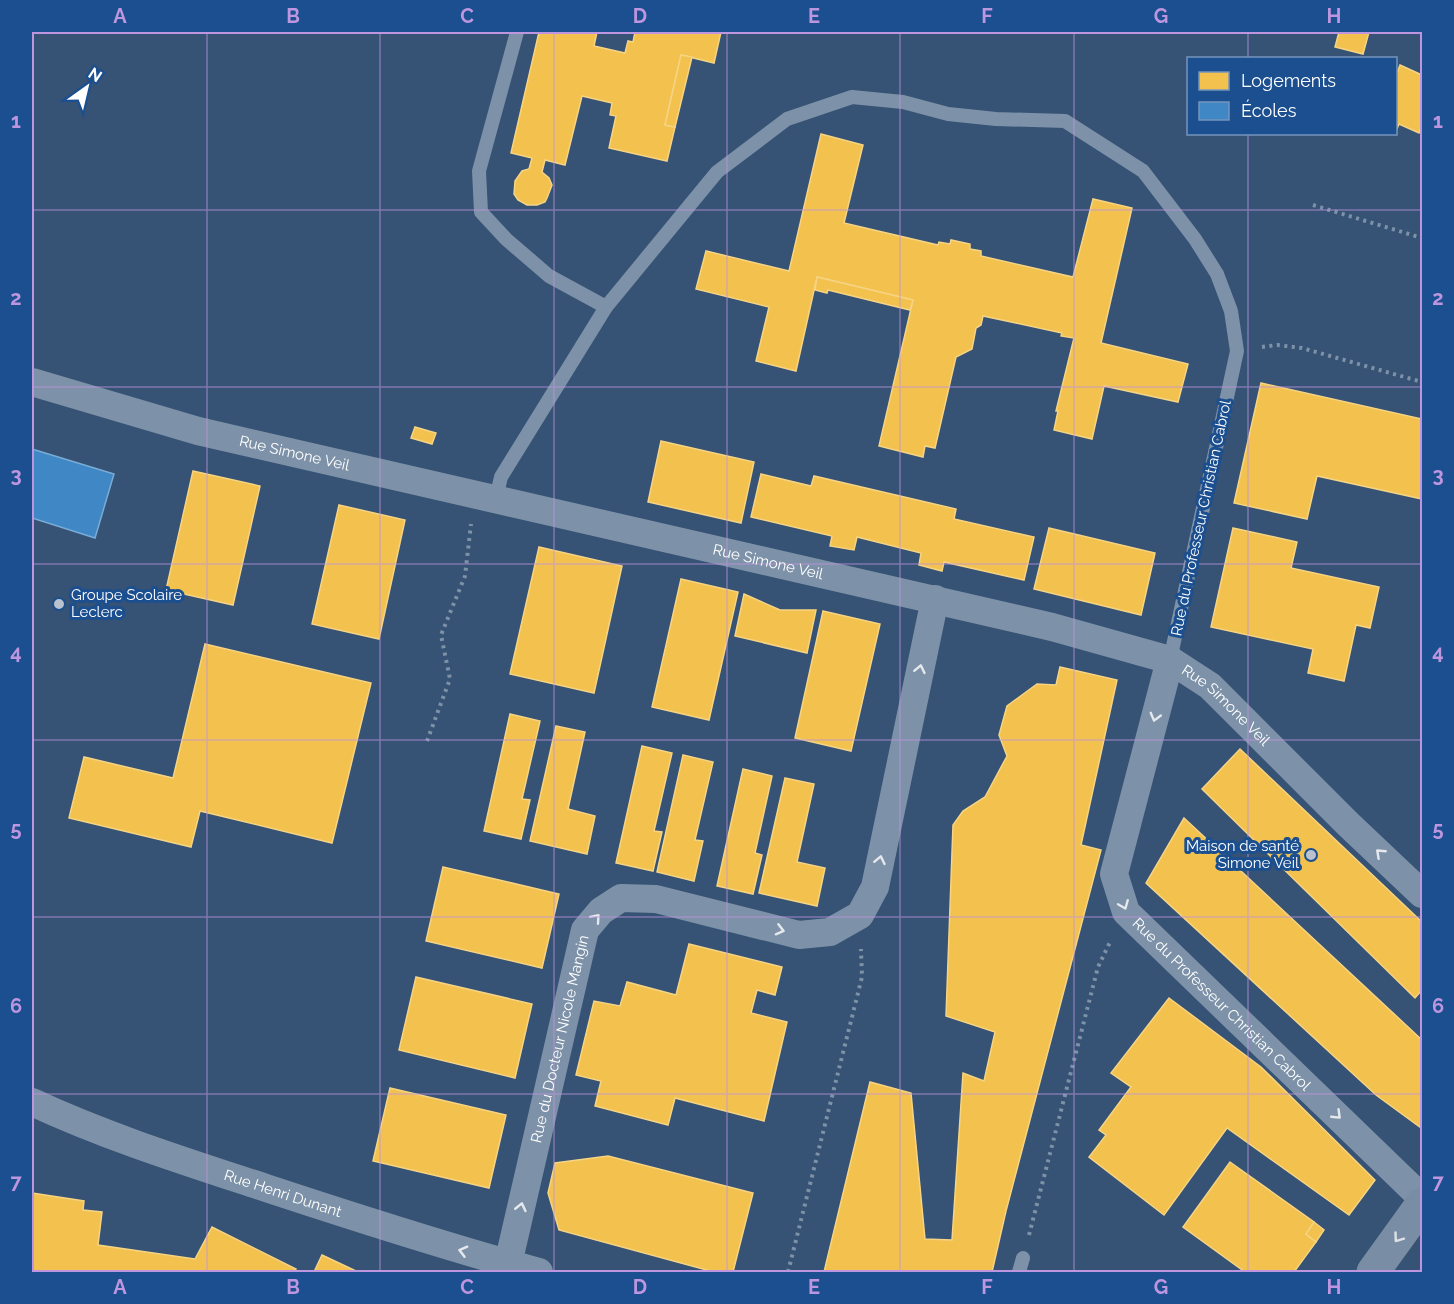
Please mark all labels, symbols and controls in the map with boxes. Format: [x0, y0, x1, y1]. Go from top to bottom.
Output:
text: A [113, 4, 127, 28]
text: B [286, 4, 300, 28]
text: C [460, 4, 474, 28]
text: D [633, 4, 647, 28]
text: E [808, 4, 820, 28]
text: F [981, 4, 993, 28]
text: G [1154, 4, 1168, 28]
text: H [1327, 4, 1341, 28]
north arrow [57, 57, 117, 117]
legend [1187, 57, 1397, 135]
text: N [85, 64, 105, 86]
text: Logements [1241, 70, 1336, 91]
text: Écoles [1241, 99, 1297, 121]
text: 1 [11, 109, 21, 133]
text: 1 [1433, 109, 1443, 133]
text: 2 [10, 286, 22, 310]
text: 2 [1432, 286, 1444, 310]
street label: Rue du Professeur Christian Cabrol [1167, 398, 1235, 637]
street label: Rue Simone Veil [238, 432, 352, 475]
text: 3 [10, 463, 22, 487]
text: 3 [1432, 463, 1444, 487]
street label: Rue Simone Veil [711, 540, 826, 583]
place label: Groupe Scolaire Leclerc [71, 586, 182, 621]
marker: Groupe Scolaire Leclerc [52, 597, 66, 611]
text: 4 [10, 640, 22, 664]
text: 4 [1432, 640, 1444, 664]
street label: Rue Simone Veil [1178, 661, 1274, 750]
one-way arrow [913, 665, 926, 675]
one-way arrow [1150, 711, 1162, 722]
text: 5 [10, 817, 22, 841]
text: 5 [1432, 817, 1444, 841]
place label: Maison de santé Simone Veil [1186, 837, 1300, 872]
marker: Maison de santé Simone Veil [1304, 848, 1318, 862]
one-way arrow [1376, 850, 1387, 861]
one-way arrow [873, 856, 886, 866]
one-way arrow [1117, 899, 1130, 909]
one-way arrow [588, 914, 599, 925]
street label: Rue du Professeur Christian Cabrol [1129, 914, 1315, 1095]
one-way arrow [774, 922, 784, 935]
street label: Rue du Docteur Nicole Mangin [527, 933, 593, 1145]
text: 6 [10, 994, 22, 1018]
text: 6 [1432, 994, 1444, 1018]
one-way arrow [1330, 1107, 1341, 1118]
street label: Rue Henri Dunant [222, 1166, 344, 1221]
text: 7 [10, 1170, 22, 1194]
text: 7 [1432, 1170, 1444, 1194]
one-way arrow [514, 1202, 527, 1212]
one-way arrow [1394, 1232, 1405, 1243]
one-way arrow [458, 1246, 468, 1259]
text: A [113, 1275, 127, 1299]
text: B [286, 1275, 300, 1299]
text: C [460, 1275, 474, 1299]
text: D [633, 1275, 647, 1299]
text: E [808, 1275, 820, 1299]
text: F [981, 1275, 993, 1299]
text: G [1154, 1275, 1168, 1299]
text: H [1327, 1275, 1341, 1299]

